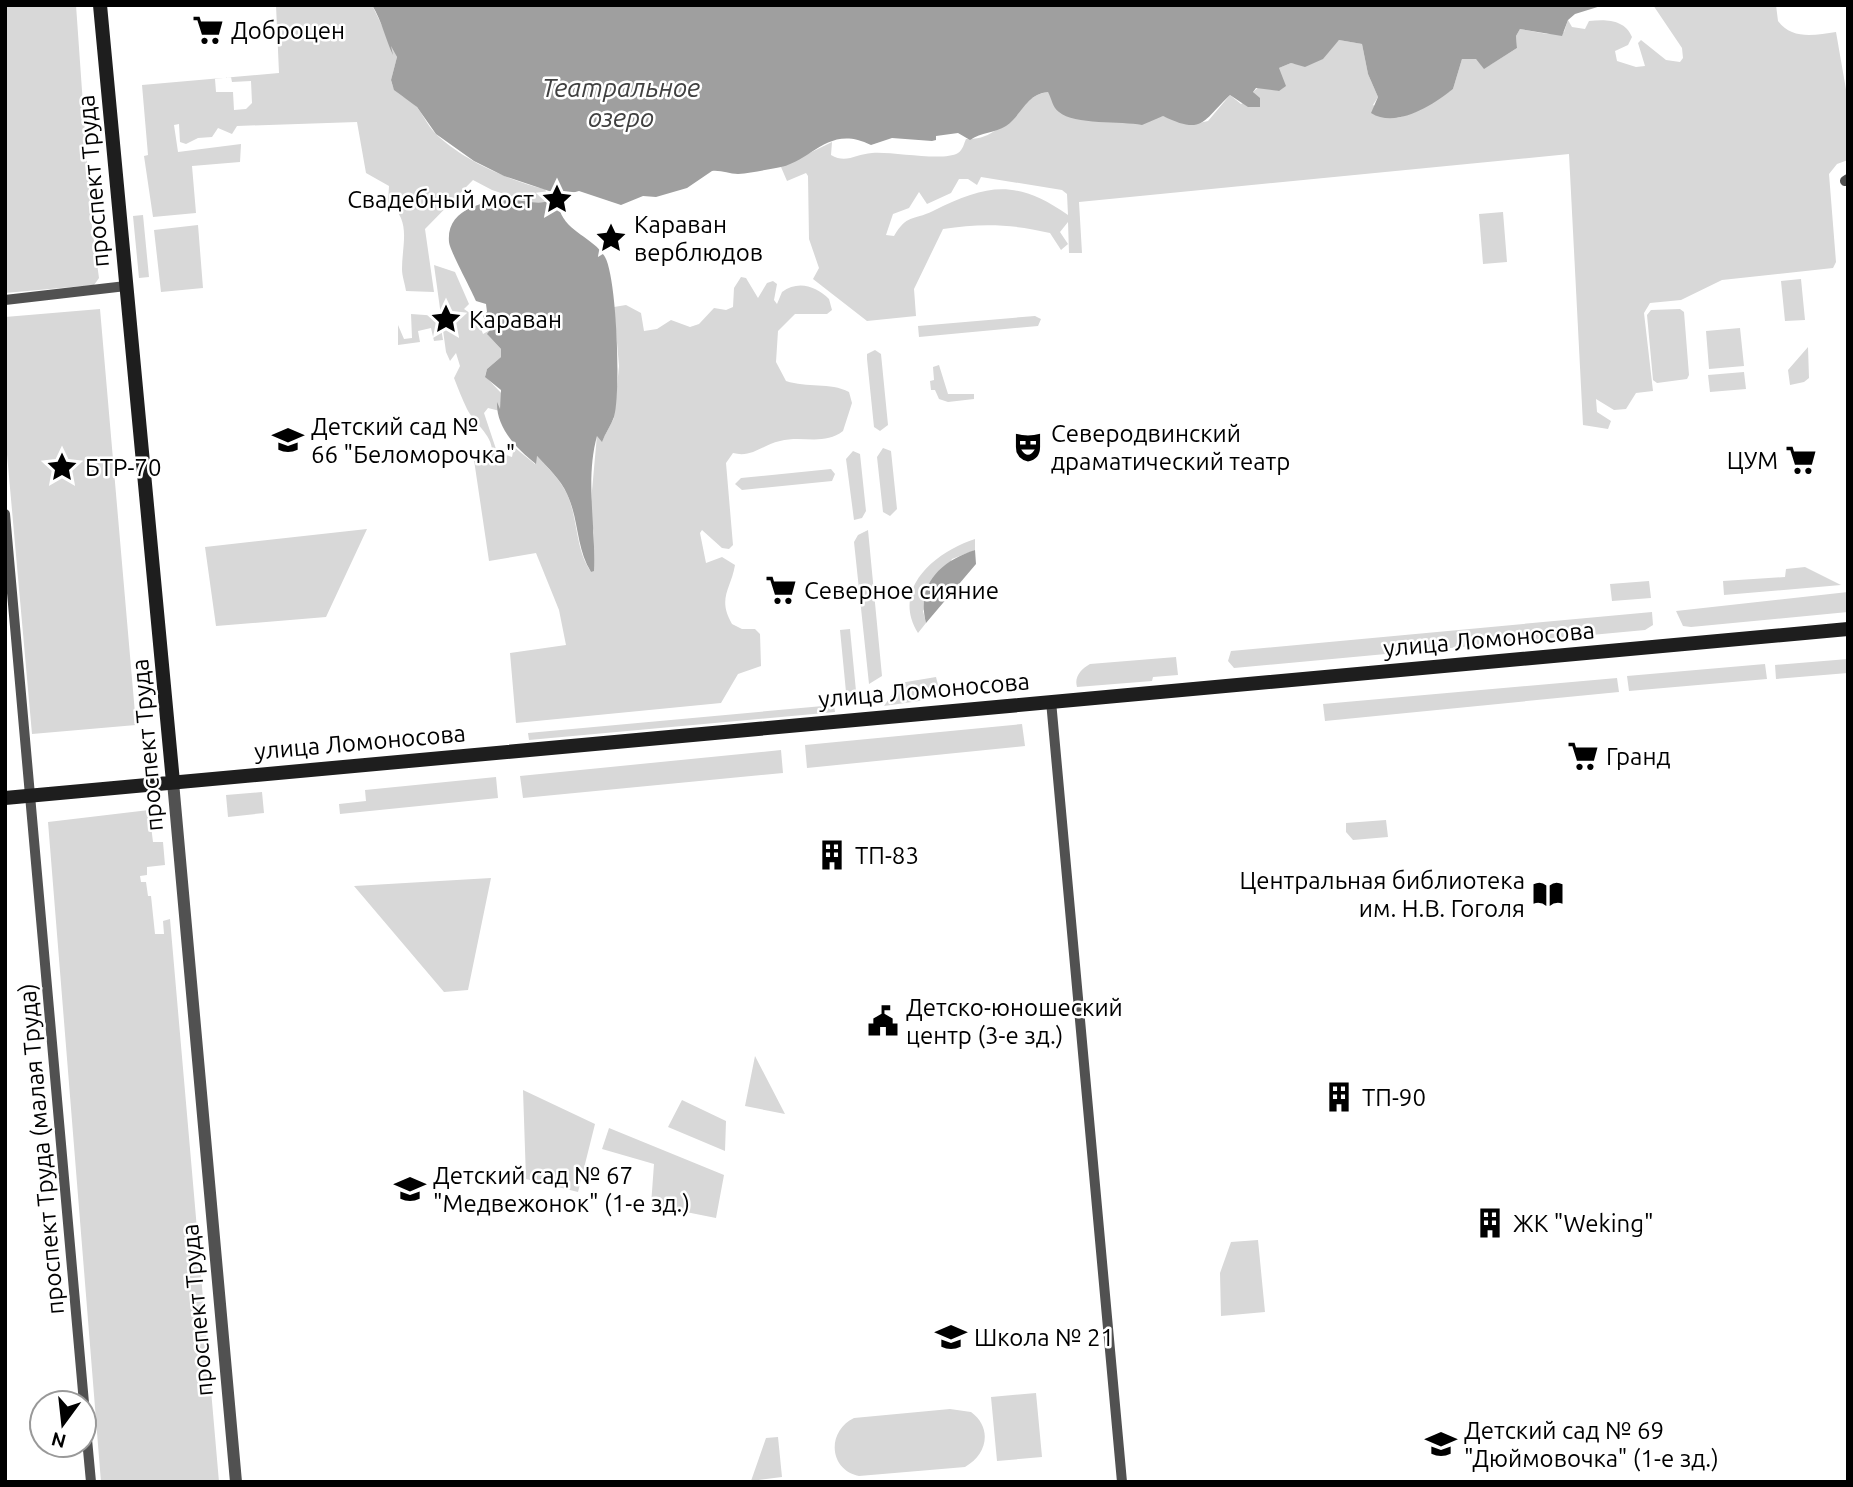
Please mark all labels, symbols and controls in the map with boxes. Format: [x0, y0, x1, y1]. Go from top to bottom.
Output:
supermarket icon: Доброцен [191, 13, 225, 47]
place label: Доброцен [231, 17, 345, 44]
water label: Театральное озеро [542, 73, 700, 132]
street label: проспект Труда [72, 94, 114, 268]
place icon: Свадебный мост [540, 182, 574, 216]
place label: Свадебный мост [347, 186, 534, 213]
place label: Караван верблюдов [634, 211, 763, 266]
place icon: Караван верблюдов [594, 221, 628, 255]
place icon: Караван [429, 302, 463, 336]
place label: Караван [469, 306, 562, 333]
place label: Детский сад № 66 "Беломорочка" [311, 413, 515, 468]
place label: Северодвинский драматический театр [1051, 420, 1290, 475]
school or university icon: Детский сад № 66 "Беломорочка" [271, 423, 305, 457]
theatre icon: Северодвинский драматический театр [1011, 430, 1045, 464]
supermarket icon: ЦУМ [1784, 443, 1818, 477]
place label: ЦУМ [1727, 447, 1778, 474]
place icon: БТР-70 [45, 450, 79, 484]
place label: БТР-70 [85, 454, 161, 481]
supermarket icon: Северное сияние [764, 573, 798, 607]
place label: Северное сияние [804, 577, 999, 604]
street label: улица Ломоносова [1382, 616, 1596, 662]
street label: проспект Труда [126, 658, 168, 832]
street label: улица Ломоносова [817, 667, 1031, 713]
street label: улица Ломоносова [253, 719, 467, 765]
supermarket icon: Гранд [1566, 739, 1600, 773]
place label: Гранд [1606, 743, 1671, 770]
building icon: ТП-83 [815, 838, 849, 872]
place label: ТП-83 [855, 842, 919, 869]
place label: Центральная библиотека им. Н.В. Гоголя [1239, 867, 1525, 922]
library icon: Центральная библиотека им. Н.В. Гоголя [1531, 877, 1565, 911]
street label: проспект Труда (малая Труда) [13, 982, 69, 1316]
place label: Детско-юношеский центр (3-е зд.) [906, 994, 1123, 1049]
public building icon: Детско-юношеский центр (3-е зд.) [866, 1004, 900, 1038]
building icon: ТП-90 [1322, 1080, 1356, 1114]
place label: ТП-90 [1362, 1084, 1426, 1111]
place label: Детский сад № 67 "Медвежонок" (1-е зд.) [433, 1162, 690, 1217]
school or university icon: Детский сад № 67 "Медвежонок" (1-е зд.) [393, 1172, 427, 1206]
building icon: ЖК "Weking" [1473, 1206, 1507, 1240]
place label: ЖК "Weking" [1513, 1210, 1654, 1237]
street label: проспект Труда [176, 1223, 218, 1397]
school or university icon: Школа № 21 [934, 1320, 968, 1354]
place label: Школа № 21 [974, 1324, 1114, 1351]
north arrow [28, 1389, 98, 1459]
place label: Детский сад № 69 "Дюймовочка" (1-е зд.) [1464, 1417, 1719, 1472]
school or university icon: Детский сад № 69 "Дюймовочка" (1-е зд.) [1424, 1427, 1458, 1461]
text: N [49, 1428, 68, 1453]

